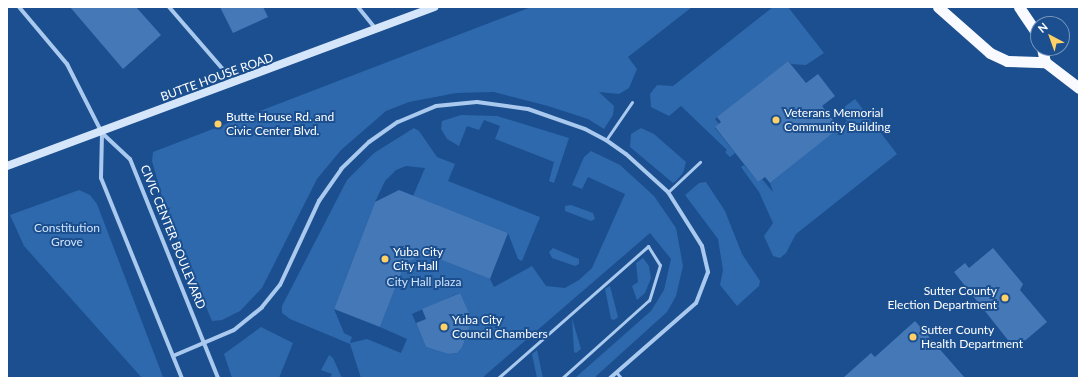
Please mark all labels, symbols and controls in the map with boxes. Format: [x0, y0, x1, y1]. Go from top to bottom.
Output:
north arrow [1030, 16, 1070, 56]
text: N [1035, 20, 1050, 35]
street label: BUTTE HOUSE ROAD [159, 50, 275, 104]
place label: Veterans Memorial Community Building [784, 106, 891, 134]
place label: Butte House Rd. and Civic Center Blvd. [226, 110, 334, 138]
marker: Veterans Memorial Community Building [771, 115, 781, 125]
marker: Butte House Rd. and Civic Center Blvd. [213, 119, 223, 129]
street label: CIVIC CENTER BOULEVARD [137, 163, 209, 311]
park label: Constitution Grove [34, 221, 100, 249]
place label: Yuba City City Hall [393, 245, 443, 273]
marker: Yuba City City Hall [380, 254, 390, 264]
park label: City Hall plaza [386, 275, 462, 289]
place label: Sutter County Election Department [887, 284, 997, 312]
marker: Sutter County Election Department [1000, 293, 1010, 303]
place label: Yuba City Council Chambers [452, 313, 548, 341]
marker: Yuba City Council Chambers [439, 322, 449, 332]
place label: Sutter County Health Department [921, 323, 1023, 351]
marker: Sutter County Health Department [908, 332, 918, 342]

